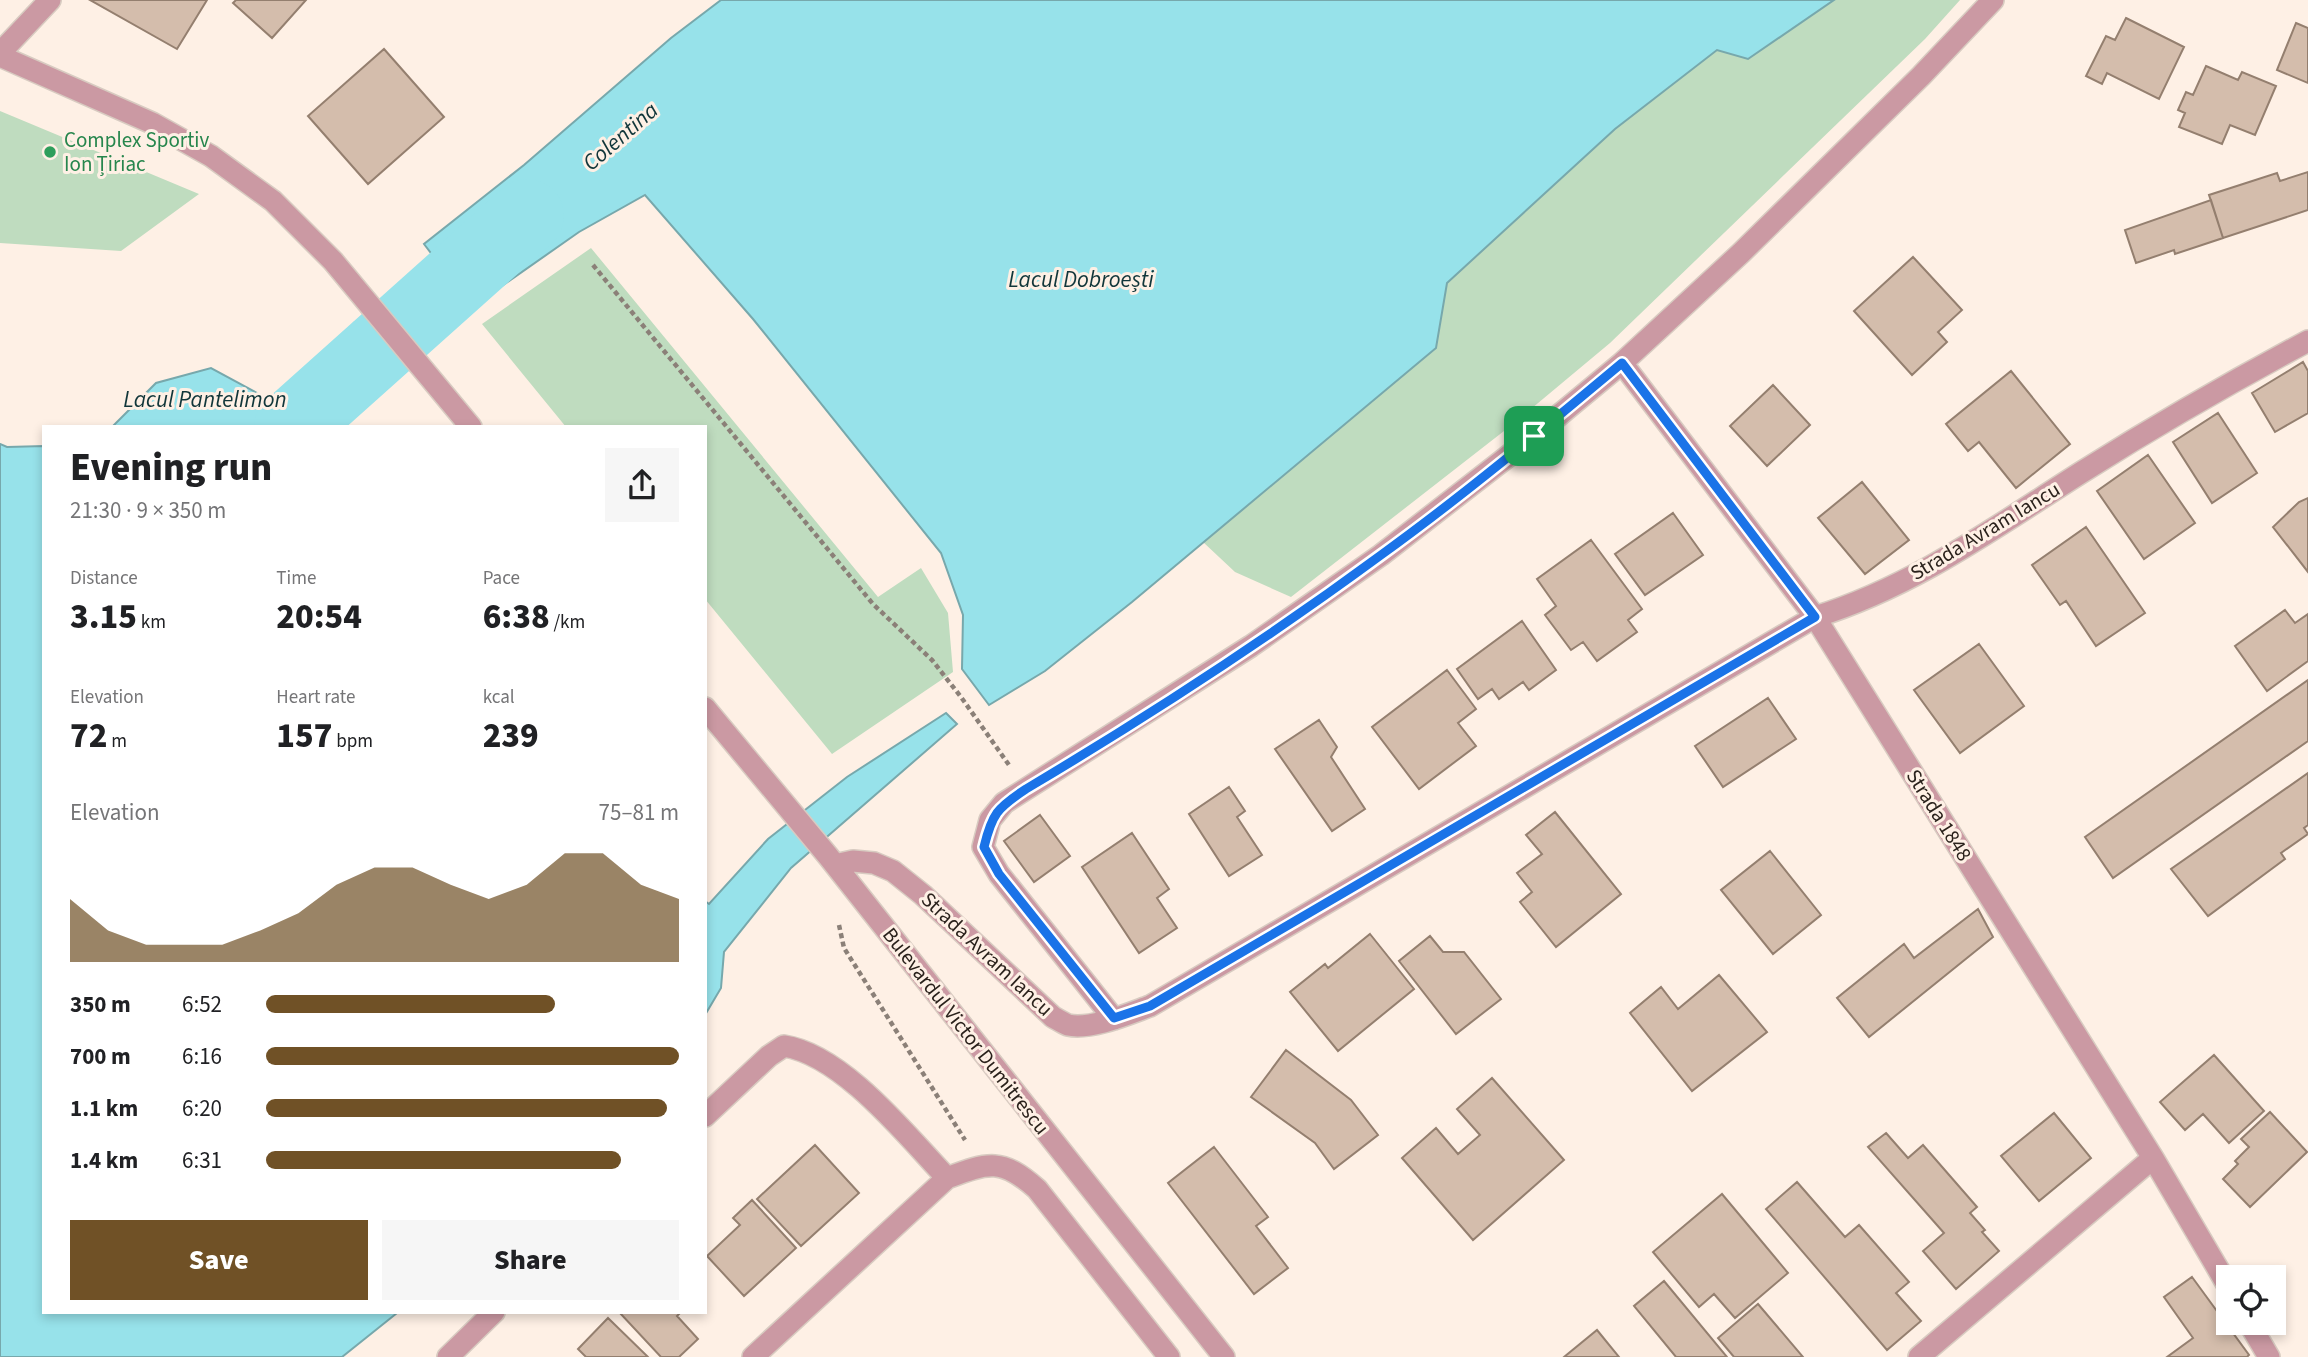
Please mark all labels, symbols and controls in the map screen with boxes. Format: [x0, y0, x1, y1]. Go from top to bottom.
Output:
water label: Colentina [575, 94, 665, 179]
place label: Complex Sportiv Ion Țiriac [64, 125, 209, 179]
marker: Complex Sportiv Ion Țiriac [42, 144, 58, 160]
water label: Lacul Dobroești [1008, 263, 1154, 296]
water label: Lacul Pantelimon [123, 383, 287, 416]
pin [1504, 406, 1564, 466]
icon: arrive [1515, 417, 1553, 455]
text: Evening run [70, 441, 272, 495]
button: share [605, 448, 679, 522]
street label: Strada Avram Iancu [1904, 474, 2066, 588]
text: 21:30 · 9 × 350 m [70, 494, 226, 527]
text: Distance [70, 565, 138, 592]
text: Time [276, 565, 316, 592]
text: Pace [483, 565, 520, 592]
text: 3.15 [70, 592, 137, 642]
text: 20:54 [276, 592, 362, 642]
text: 6:38 [483, 592, 550, 642]
text: km [137, 609, 166, 636]
text: /km [550, 609, 585, 636]
text: Elevation [70, 684, 144, 711]
text: Heart rate [276, 684, 355, 711]
text: kcal [483, 684, 515, 711]
text: 72 [70, 711, 107, 761]
text: 157 [276, 711, 332, 761]
text: 239 [483, 711, 539, 761]
text: m [107, 728, 127, 755]
text: bpm [332, 728, 373, 755]
street label: Strada 1848 [1899, 763, 1979, 867]
text: Elevation [70, 796, 160, 829]
text: 75–81 m [599, 796, 679, 829]
street label: Strada Avram Iancu [915, 885, 1059, 1023]
street label: Bulevardul Victor Dumitrescu [875, 921, 1057, 1141]
text: 350 m [70, 988, 131, 1021]
text: 6:52 [182, 988, 222, 1021]
text: 700 m [70, 1040, 131, 1073]
text: 6:16 [182, 1040, 222, 1073]
text: 1.1 km [70, 1092, 138, 1125]
text: 6:20 [182, 1092, 222, 1125]
text: 1.4 km [70, 1144, 138, 1177]
text: 6:31 [182, 1144, 222, 1177]
button: Save [70, 1220, 368, 1300]
button: Share [382, 1220, 679, 1300]
map controls [2216, 1265, 2286, 1335]
button: locate [2216, 1265, 2286, 1335]

